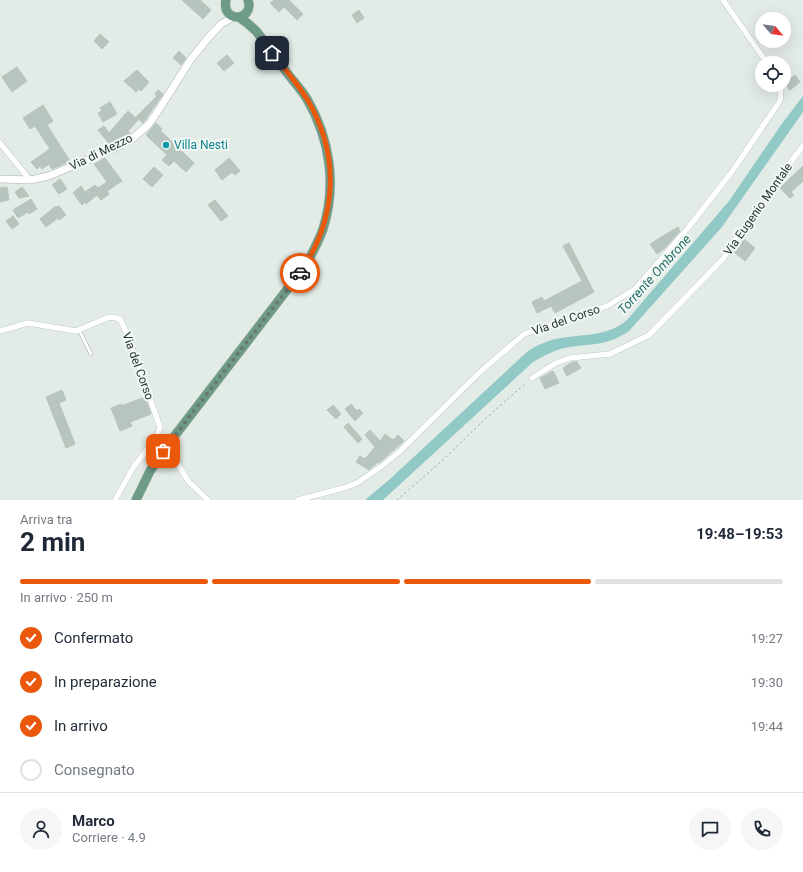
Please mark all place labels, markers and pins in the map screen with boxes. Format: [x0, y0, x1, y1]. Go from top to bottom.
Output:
pin [255, 36, 289, 70]
place label: Villa Nesti [174, 138, 228, 152]
marker: Villa Nesti [161, 140, 171, 150]
pin [146, 434, 180, 468]

